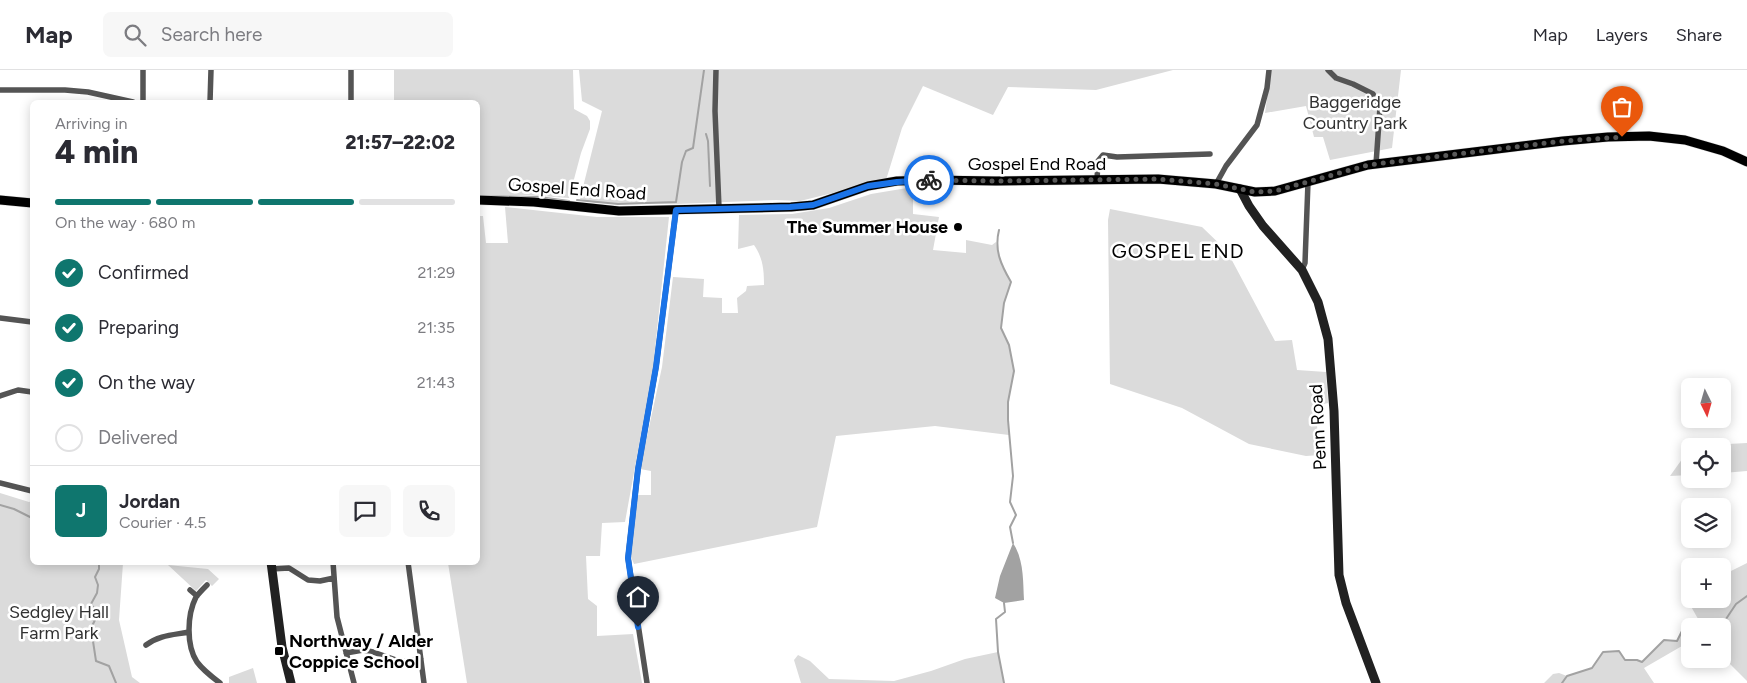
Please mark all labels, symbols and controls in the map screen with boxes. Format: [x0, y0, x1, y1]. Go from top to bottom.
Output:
search box [103, 12, 453, 57]
text: Map [25, 20, 73, 49]
icon: search [121, 21, 149, 49]
text: Search here [161, 23, 262, 46]
text: Map [1533, 24, 1568, 46]
text: Layers [1596, 24, 1648, 46]
text: Share [1676, 24, 1722, 46]
pin [1601, 86, 1643, 137]
park label: Baggeridge Country Park [1303, 91, 1408, 134]
icon: bag [1608, 93, 1636, 121]
text: Arriving in [55, 114, 127, 133]
text: 21:57–22:02 [345, 131, 455, 154]
text: 4 min [55, 133, 138, 171]
street label: Gospel End Road [968, 153, 1106, 175]
courier [904, 155, 954, 205]
icon: bike [915, 166, 943, 194]
street label: Gospel End Road [507, 173, 647, 205]
text: On the way · 680 m [55, 213, 195, 232]
place label: The Summer House [787, 216, 948, 238]
marker: The Summer House [952, 221, 964, 233]
district label: GOSPEL END [1112, 239, 1244, 263]
icon: check [55, 259, 83, 287]
text: Confirmed [98, 261, 189, 284]
text: 21:29 [417, 263, 455, 282]
icon: check [55, 314, 83, 342]
text: Preparing [98, 316, 179, 339]
text: 21:35 [417, 318, 455, 337]
icon: check [55, 369, 83, 397]
text: On the way [98, 371, 195, 394]
text: 21:43 [417, 373, 455, 392]
north arrow [1681, 378, 1731, 428]
map controls [1681, 378, 1731, 668]
street label: Penn Road [1305, 383, 1331, 471]
text: Delivered [98, 426, 178, 449]
button: locate [1681, 438, 1731, 488]
button: chat [339, 485, 391, 537]
button: phone [403, 485, 455, 537]
text: Jordan [119, 490, 180, 513]
button: layers [1681, 498, 1731, 548]
text: J [76, 499, 86, 522]
text: Courier · 4.5 [119, 513, 206, 532]
button: + [1681, 558, 1731, 608]
pin [617, 576, 659, 627]
icon: home [624, 583, 652, 611]
park label: Sedgley Hall Farm Park [9, 601, 109, 644]
button: − [1681, 618, 1731, 668]
place label: Northway / Alder Coppice School [289, 630, 433, 673]
marker: Northway / Alder Coppice School [273, 645, 285, 657]

